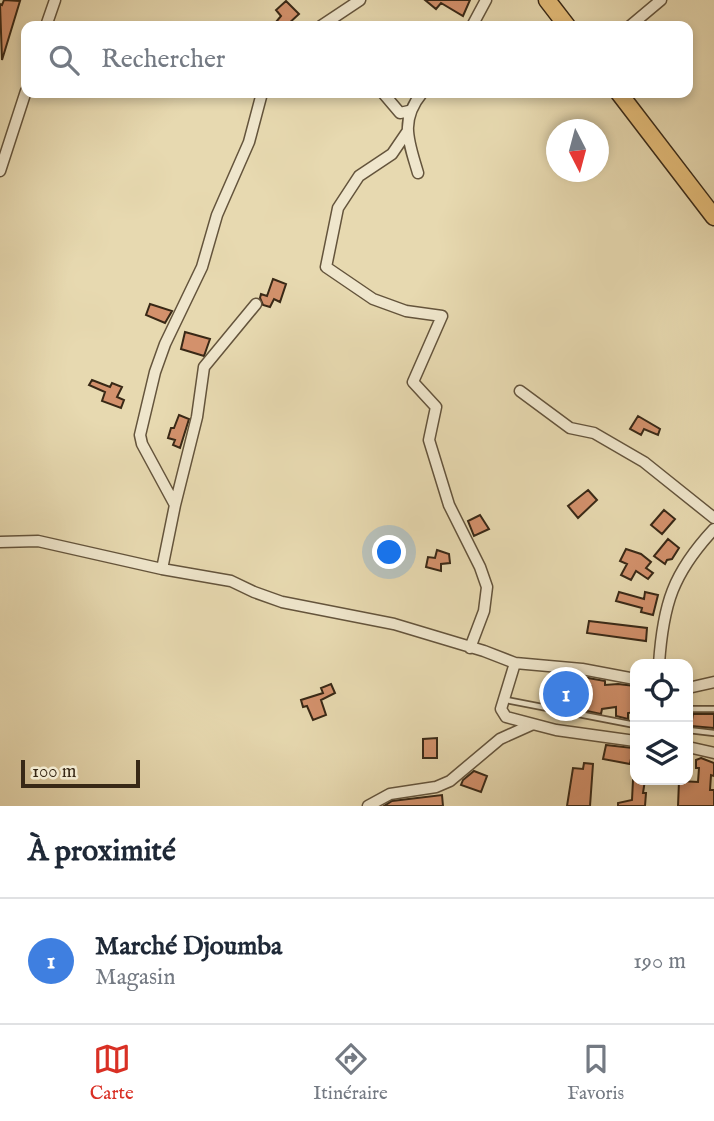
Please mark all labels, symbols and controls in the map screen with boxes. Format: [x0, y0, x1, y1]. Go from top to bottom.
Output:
search box [21, 21, 693, 98]
icon: search [45, 41, 83, 79]
text: Rechercher [101, 43, 225, 76]
north arrow [546, 119, 609, 182]
your location [372, 535, 406, 569]
map controls [630, 659, 693, 785]
button: locate [630, 659, 693, 722]
pin: 1 [543, 668, 589, 720]
button: layers [630, 722, 693, 785]
scale bar [21, 757, 140, 789]
text: 100 m [32, 760, 76, 784]
text: À proximité [28, 833, 176, 871]
text: Marché Djoumba [95, 930, 282, 963]
text: 1 [47, 947, 55, 976]
text: 190 m [633, 947, 686, 976]
text: Magasin [95, 963, 175, 992]
tab: Carte [90, 1040, 134, 1106]
tab: Itinéraire [313, 1040, 388, 1106]
tab: Favoris [567, 1040, 624, 1106]

